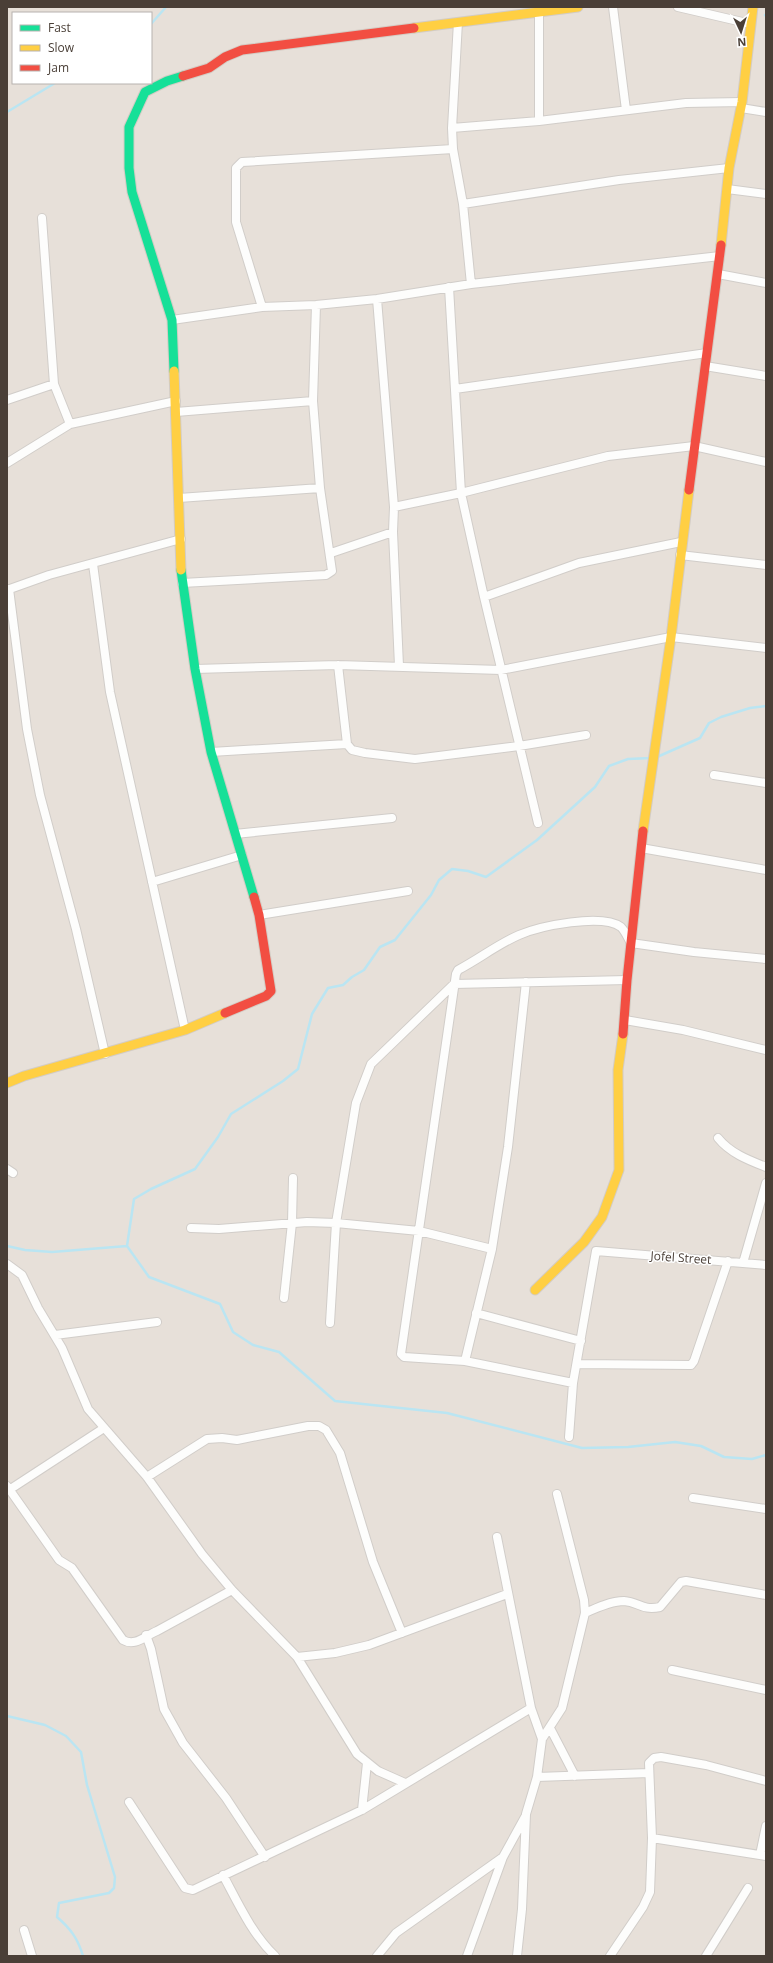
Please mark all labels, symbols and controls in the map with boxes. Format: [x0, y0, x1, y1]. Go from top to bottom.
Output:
legend [12, 12, 152, 84]
north arrow [721, 12, 761, 52]
text: Fast [48, 19, 71, 36]
text: N [737, 35, 747, 50]
text: Slow [48, 39, 75, 56]
text: Jam [47, 59, 69, 76]
street label: Jofel Street [649, 1247, 712, 1268]

